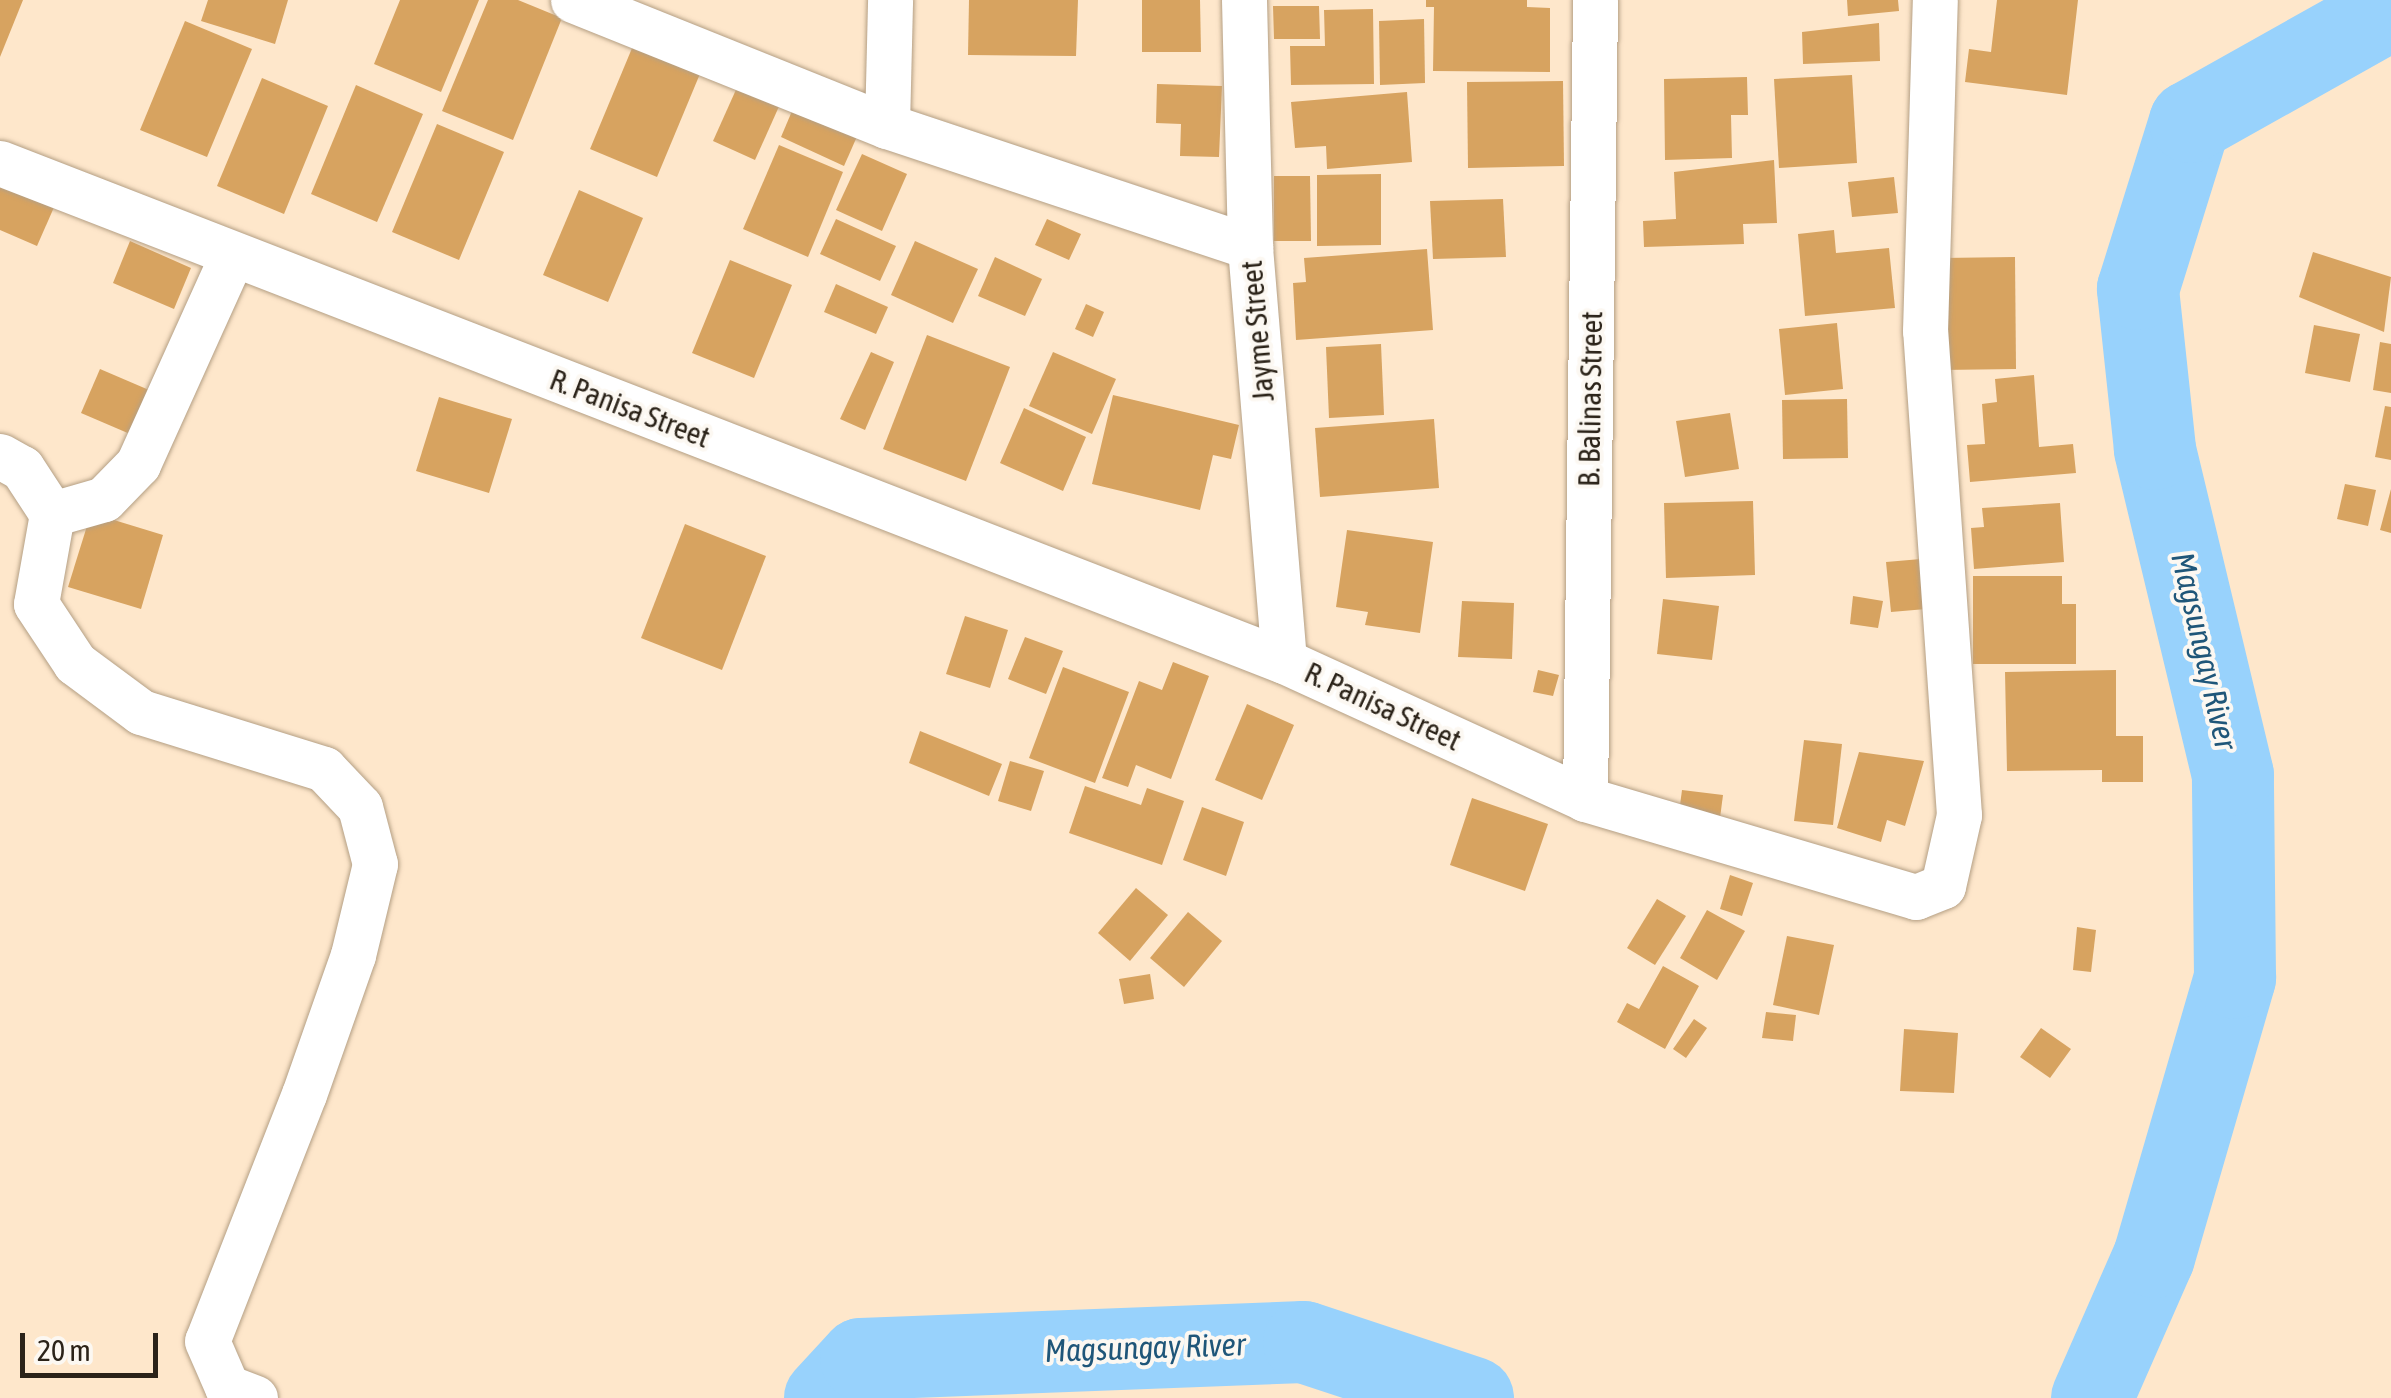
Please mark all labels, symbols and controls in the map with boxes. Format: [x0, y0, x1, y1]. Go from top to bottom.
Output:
street label: Jayme Street [1233, 259, 1281, 403]
street label: B. Balinas Street [1570, 311, 1610, 487]
street label: R. Panisa Street [545, 361, 715, 455]
water label: Magsungay River [2163, 549, 2245, 753]
street label: R. Panisa Street [1299, 654, 1467, 758]
scale bar [25, 1313, 162, 1375]
water label: Magsungay River [1044, 1325, 1246, 1371]
text: 20 m [37, 1333, 91, 1367]

